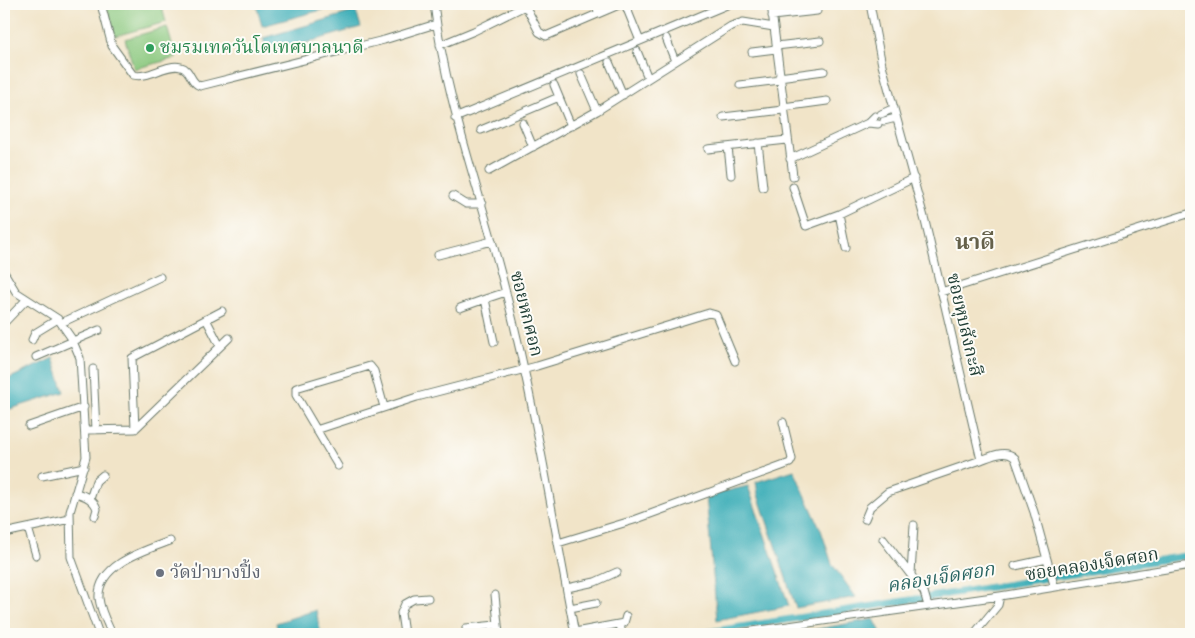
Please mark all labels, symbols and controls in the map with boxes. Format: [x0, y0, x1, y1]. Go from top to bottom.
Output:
place label: ชมรมเทควันโดเทศบาลนาดี [160, 34, 364, 57]
marker: ชมรมเทควันโดเทศบาลนาดี [144, 42, 156, 54]
district label: นาดี [955, 230, 995, 254]
street label: ซอยหกศอก [507, 269, 545, 359]
street label: ซอยหุบสังกะสี [941, 271, 986, 379]
street label: ซอยคลองเจ็ดศอก [1024, 544, 1160, 584]
place label: วัดป่าบางปิ้ง [170, 558, 261, 582]
water label: คลองเจ็ดศอก [885, 558, 997, 597]
marker: วัดป่าบางปิ้ง [154, 567, 166, 579]

